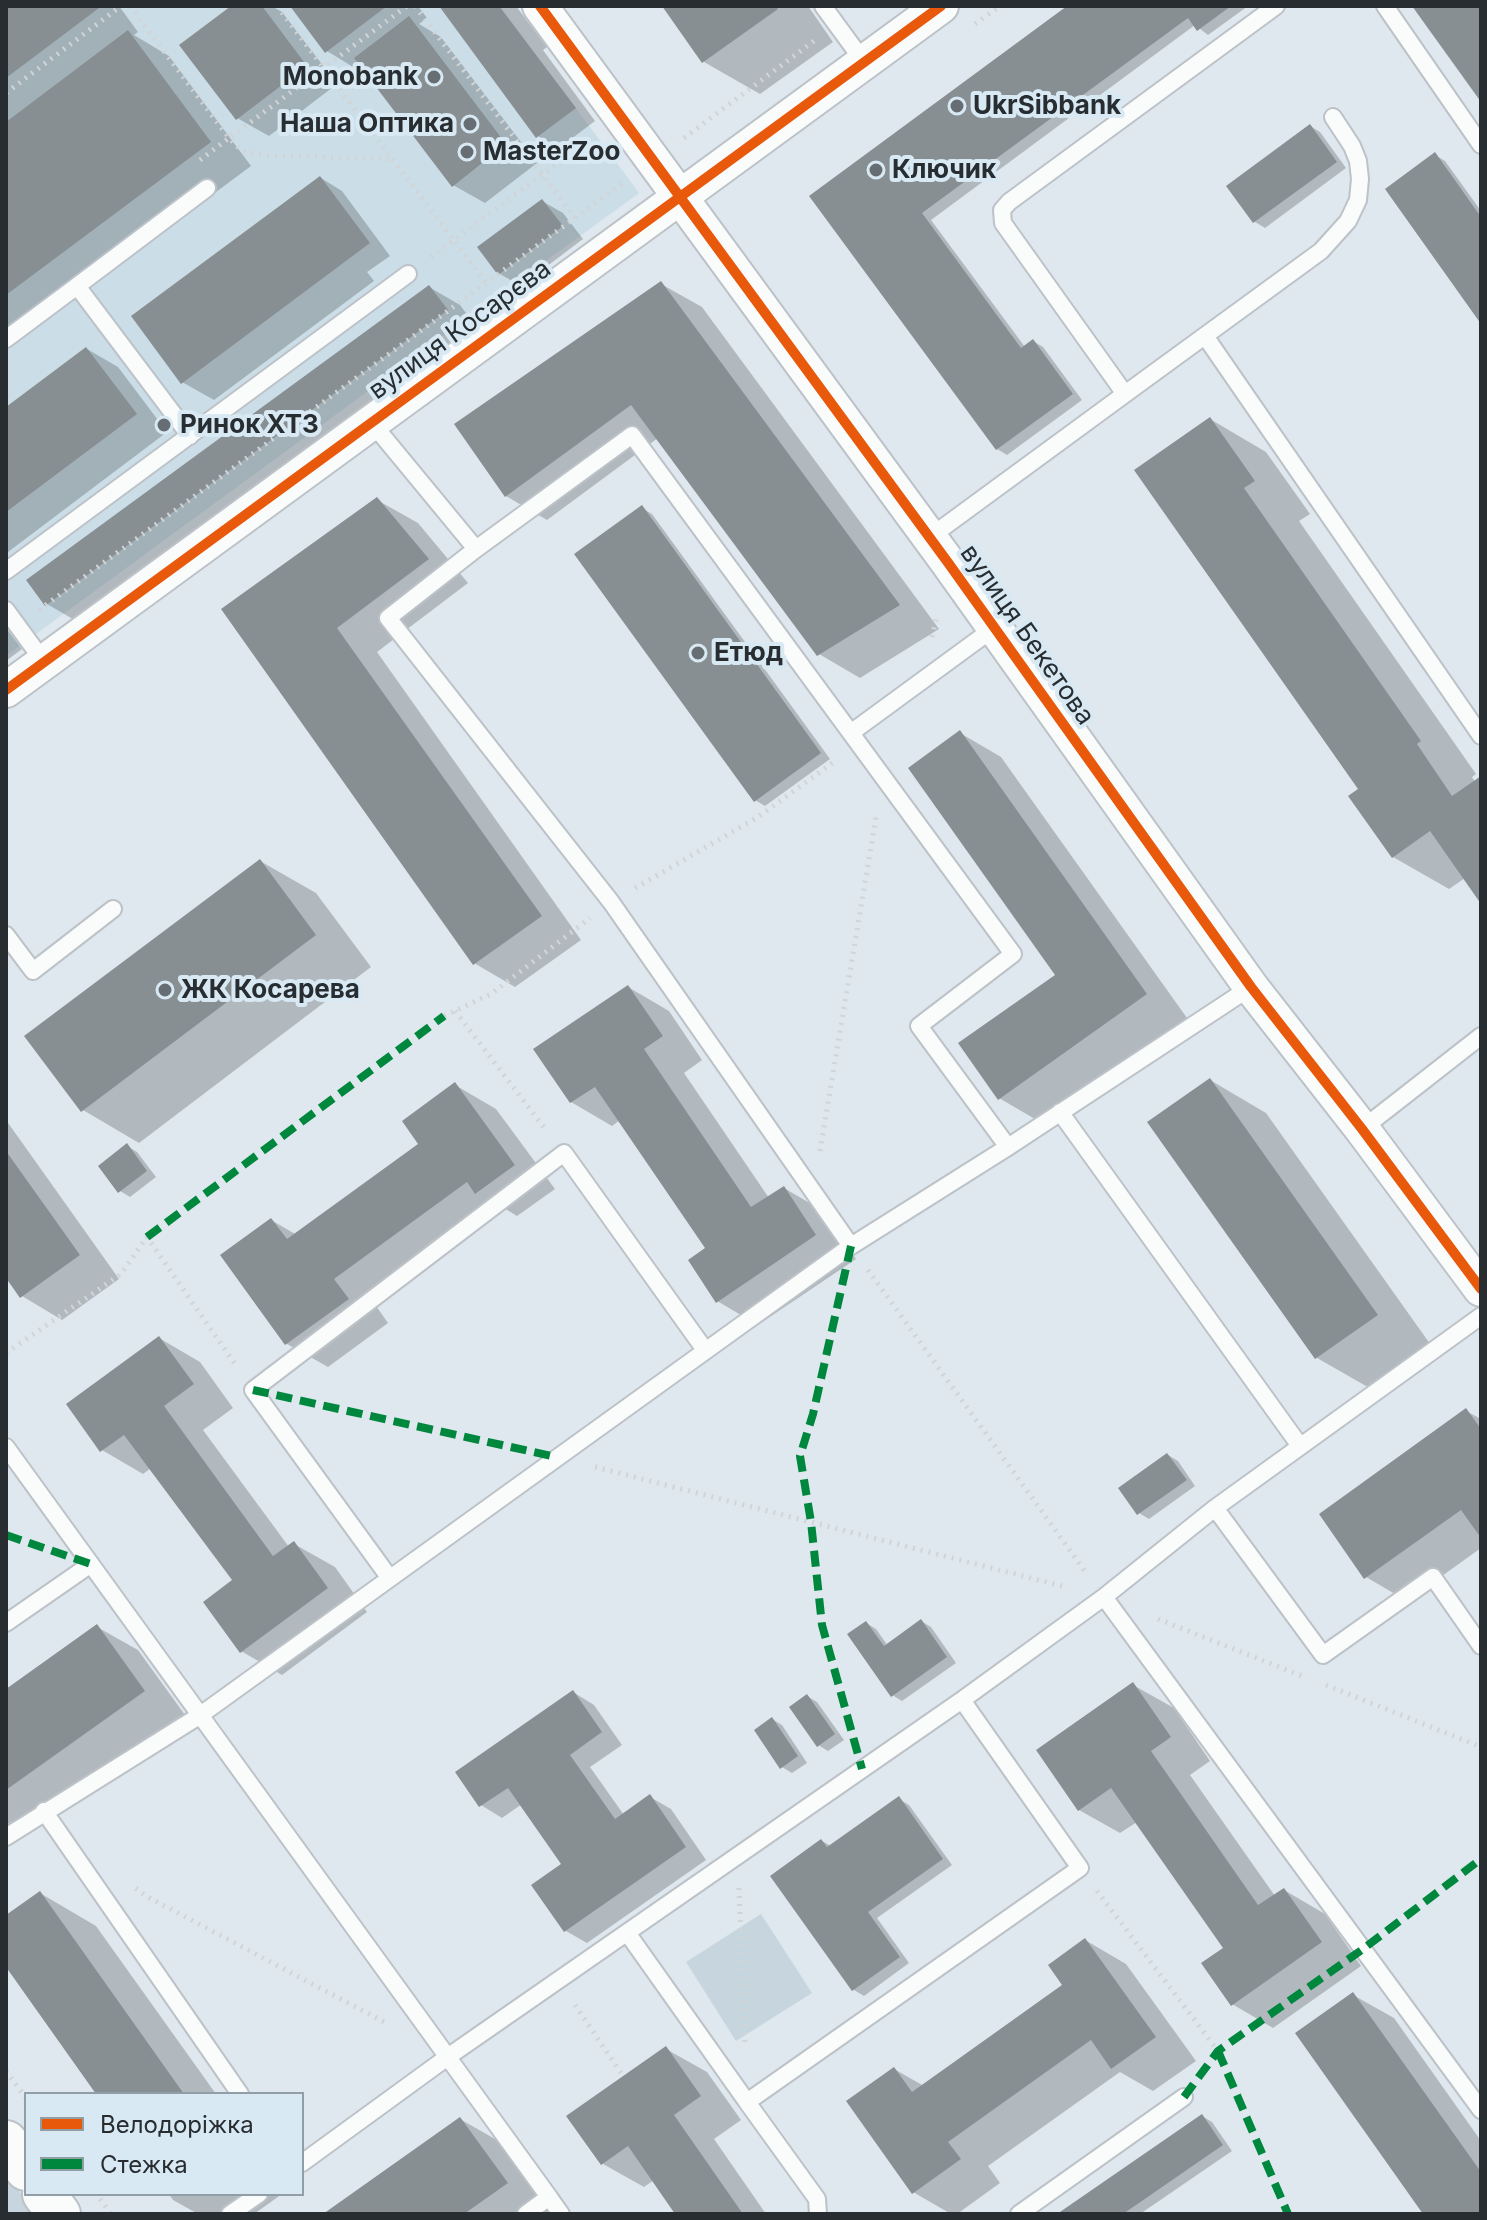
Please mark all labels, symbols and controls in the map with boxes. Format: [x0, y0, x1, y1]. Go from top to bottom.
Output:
place label: Monobank [283, 61, 418, 93]
marker: Monobank [425, 68, 443, 86]
place label: UkrSibbank [973, 90, 1121, 122]
marker: UkrSibbank [948, 97, 966, 115]
place label: Наша Оптика [280, 108, 454, 140]
marker: Наша Оптика [461, 115, 479, 133]
place label: MasterZoo [483, 136, 621, 168]
marker: MasterZoo [458, 143, 476, 161]
place label: Ключик [892, 154, 996, 186]
marker: Ключик [867, 161, 885, 179]
street label: вулиця Косарєва [363, 254, 557, 406]
place label: Ринок ХТЗ [180, 409, 319, 441]
marker: Ринок ХТЗ [155, 416, 173, 434]
street label: вулиця Бекетова [953, 539, 1101, 731]
place label: Етюд [714, 637, 783, 669]
marker: Етюд [689, 644, 707, 662]
place label: ЖК Косарева [181, 974, 360, 1006]
marker: ЖК Косарева [156, 981, 174, 999]
legend [24, 2092, 304, 2196]
text: Велодоріжка [100, 2110, 254, 2139]
text: Стежка [100, 2150, 188, 2179]

